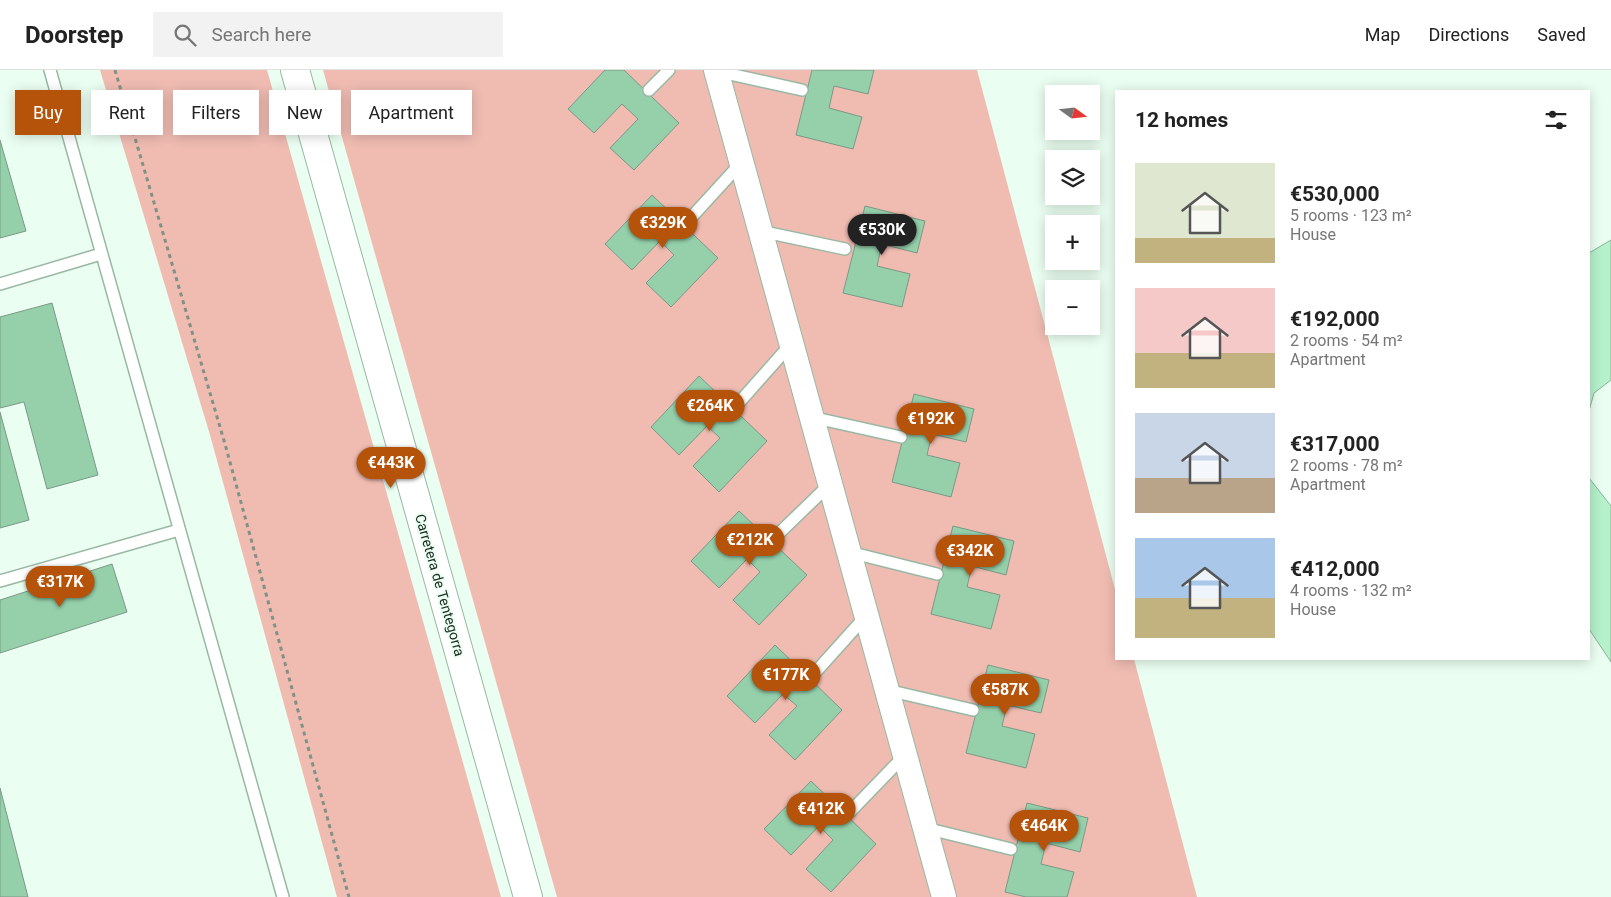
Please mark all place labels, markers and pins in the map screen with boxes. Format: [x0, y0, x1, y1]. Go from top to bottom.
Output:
pin: €329K [628, 206, 698, 249]
pin: €530K [847, 214, 917, 256]
pin: €264K [675, 390, 745, 432]
pin: €192K [896, 402, 966, 445]
pin: €443K [356, 446, 426, 489]
pin: €212K [715, 524, 785, 566]
pin: €342K [935, 534, 1005, 577]
pin: €317K [25, 566, 95, 608]
pin: €177K [751, 658, 821, 701]
pin: €587K [970, 674, 1040, 716]
pin: €412K [786, 792, 856, 835]
pin: €464K [1009, 810, 1079, 852]

